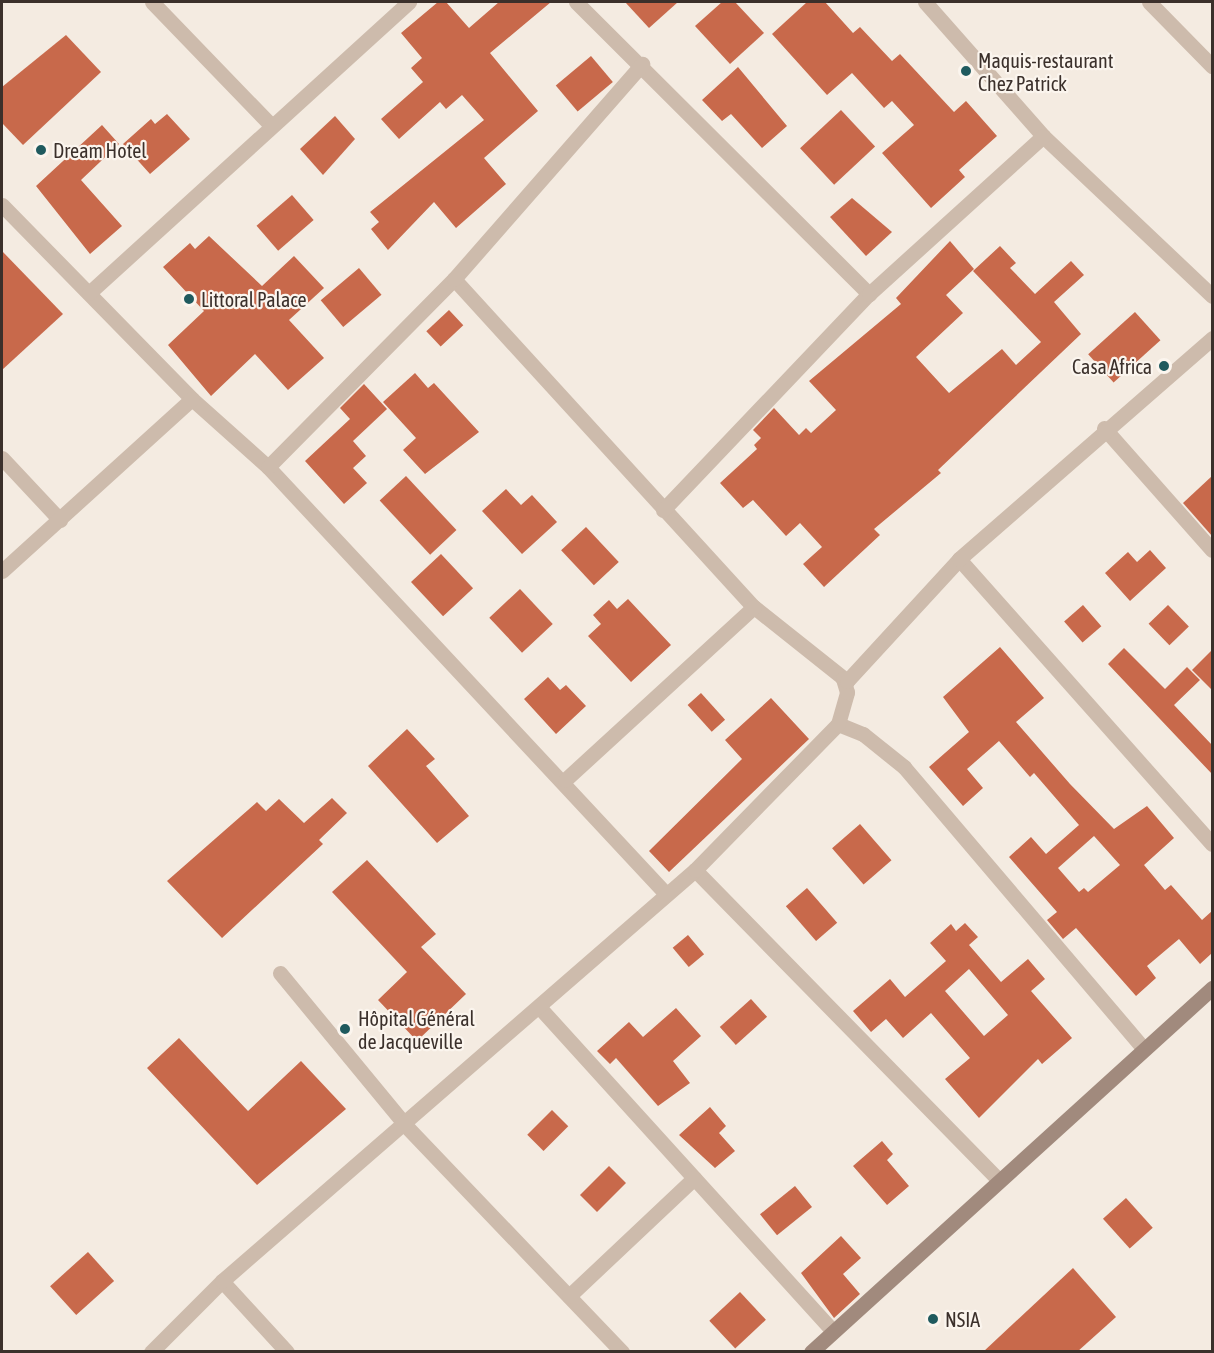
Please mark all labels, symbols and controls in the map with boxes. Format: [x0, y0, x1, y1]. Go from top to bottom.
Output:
place label: Maquis-restaurant Chez Patrick [978, 48, 1114, 95]
marker: Maquis-restaurant Chez Patrick [959, 64, 973, 78]
place label: Dream Hotel [53, 138, 147, 162]
marker: Dream Hotel [34, 143, 48, 157]
place label: Littoral Palace [201, 287, 307, 311]
marker: Littoral Palace [182, 292, 196, 306]
place label: Casa Africa [1072, 354, 1152, 378]
marker: Casa Africa [1157, 359, 1171, 373]
place label: Hôpital Général de Jacqueville [358, 1006, 475, 1053]
marker: Hôpital Général de Jacqueville [336, 1020, 354, 1038]
place label: NSIA [945, 1307, 980, 1331]
marker: NSIA [926, 1312, 940, 1326]

